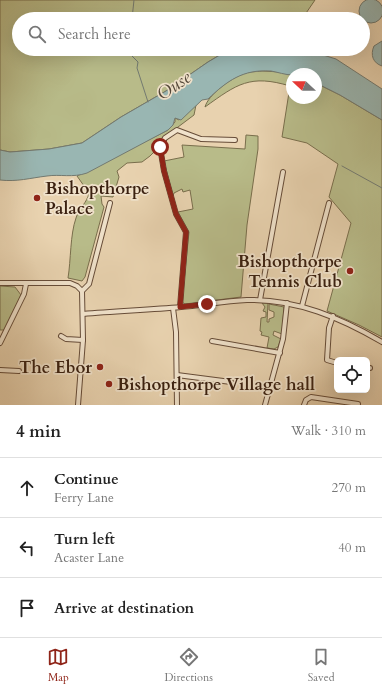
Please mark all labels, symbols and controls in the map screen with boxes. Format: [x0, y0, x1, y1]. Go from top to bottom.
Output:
search box [12, 12, 370, 56]
icon: search [26, 23, 48, 45]
text: Search here [58, 24, 131, 44]
water label: Ouse [152, 65, 197, 107]
north arrow [286, 68, 322, 104]
route start [151, 138, 169, 156]
place label: Bishopthorpe Palace [45, 177, 149, 220]
marker: Bishopthorpe Palace [32, 193, 42, 203]
place label: Bishopthorpe Tennis Club [238, 250, 342, 293]
marker: Bishopthorpe Tennis Club [345, 266, 355, 276]
route end [198, 295, 216, 313]
place label: The Ebor [19, 356, 92, 379]
map controls [334, 357, 370, 393]
button: locate [334, 357, 370, 393]
marker: The Ebor [95, 362, 105, 372]
place label: Bishopthorpe Village hall [117, 373, 315, 396]
marker: Bishopthorpe Village hall [104, 379, 114, 389]
text: 4 min [16, 420, 61, 443]
text: Walk · 310 m [291, 422, 366, 440]
text: Continue [54, 469, 119, 489]
icon: ahead [16, 477, 38, 499]
text: 270 m [332, 479, 366, 497]
text: Ferry Lane [54, 489, 114, 507]
text: Turn left [54, 529, 115, 549]
icon: left [16, 537, 38, 559]
text: 40 m [338, 539, 366, 557]
text: Acaster Lane [54, 549, 124, 567]
icon: arrive [16, 597, 38, 619]
text: Arrive at destination [54, 598, 194, 618]
tab: Map [47, 646, 69, 685]
tab: Directions [164, 646, 213, 685]
tab: Saved [308, 646, 335, 685]

